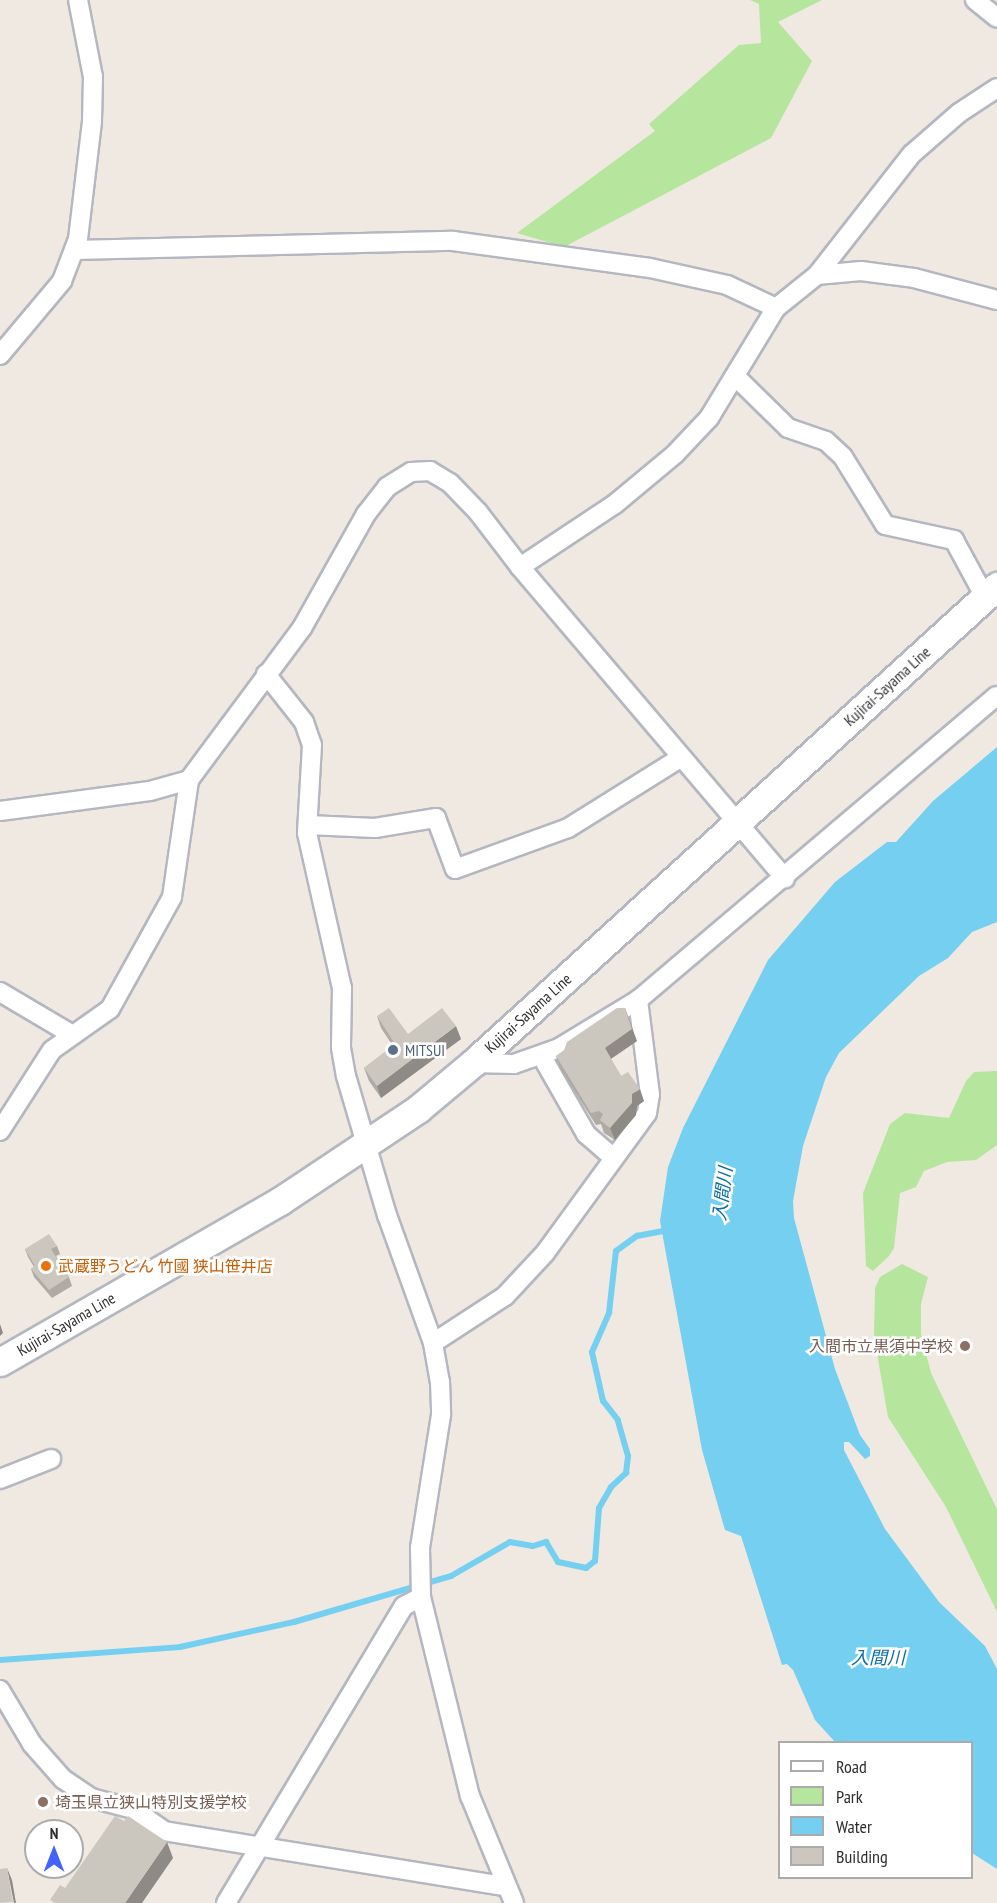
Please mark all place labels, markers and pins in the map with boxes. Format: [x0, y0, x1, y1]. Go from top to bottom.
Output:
place label: MITSUI [405, 1040, 445, 1060]
marker: MITSUI [386, 1043, 400, 1057]
place label: 武蔵野うどん 竹國 狭山笹井店 [58, 1256, 273, 1276]
marker: 武蔵野うどん 竹國 狭山笹井店 [39, 1259, 53, 1273]
place label: 入間市立黒須中学校 [809, 1336, 953, 1356]
marker: 入間市立黒須中学校 [958, 1339, 972, 1353]
place label: 埼玉県立狭山特別支援学校 [55, 1792, 247, 1812]
marker: 埼玉県立狭山特別支援学校 [36, 1795, 50, 1809]

